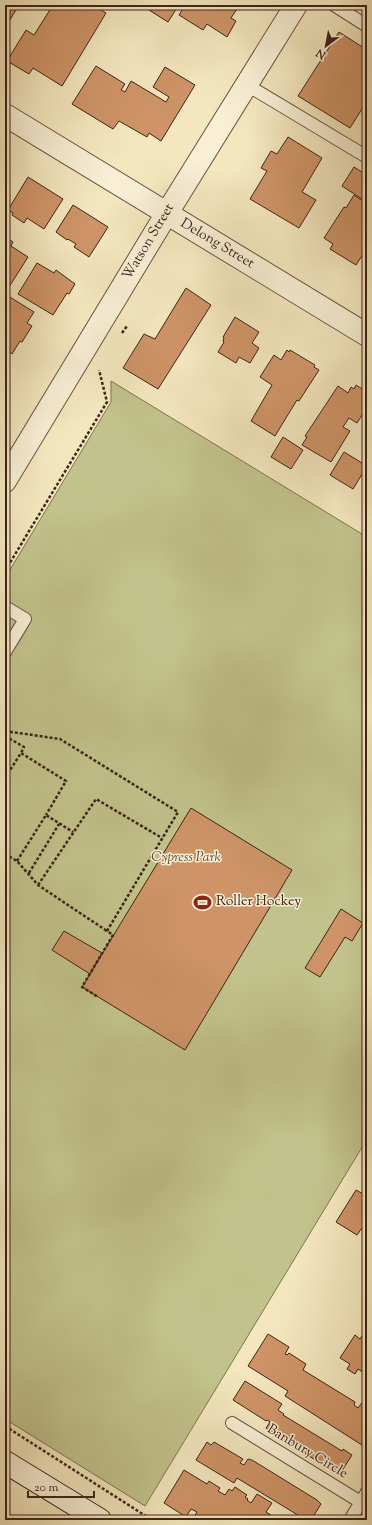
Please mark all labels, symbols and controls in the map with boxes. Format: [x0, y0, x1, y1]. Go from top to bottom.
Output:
north arrow [306, 26, 346, 66]
text: N [313, 44, 330, 63]
street label: Watson Street [118, 200, 180, 284]
street label: Delong Street [176, 214, 258, 274]
park label: Cypress Park [151, 848, 221, 868]
sports icon: Roller Hockey [193, 892, 213, 912]
place label: Roller Hockey [216, 892, 301, 912]
street label: Banbury Circle [263, 1420, 351, 1484]
scale bar [28, 1473, 94, 1499]
text: 20 m [34, 1479, 59, 1497]

